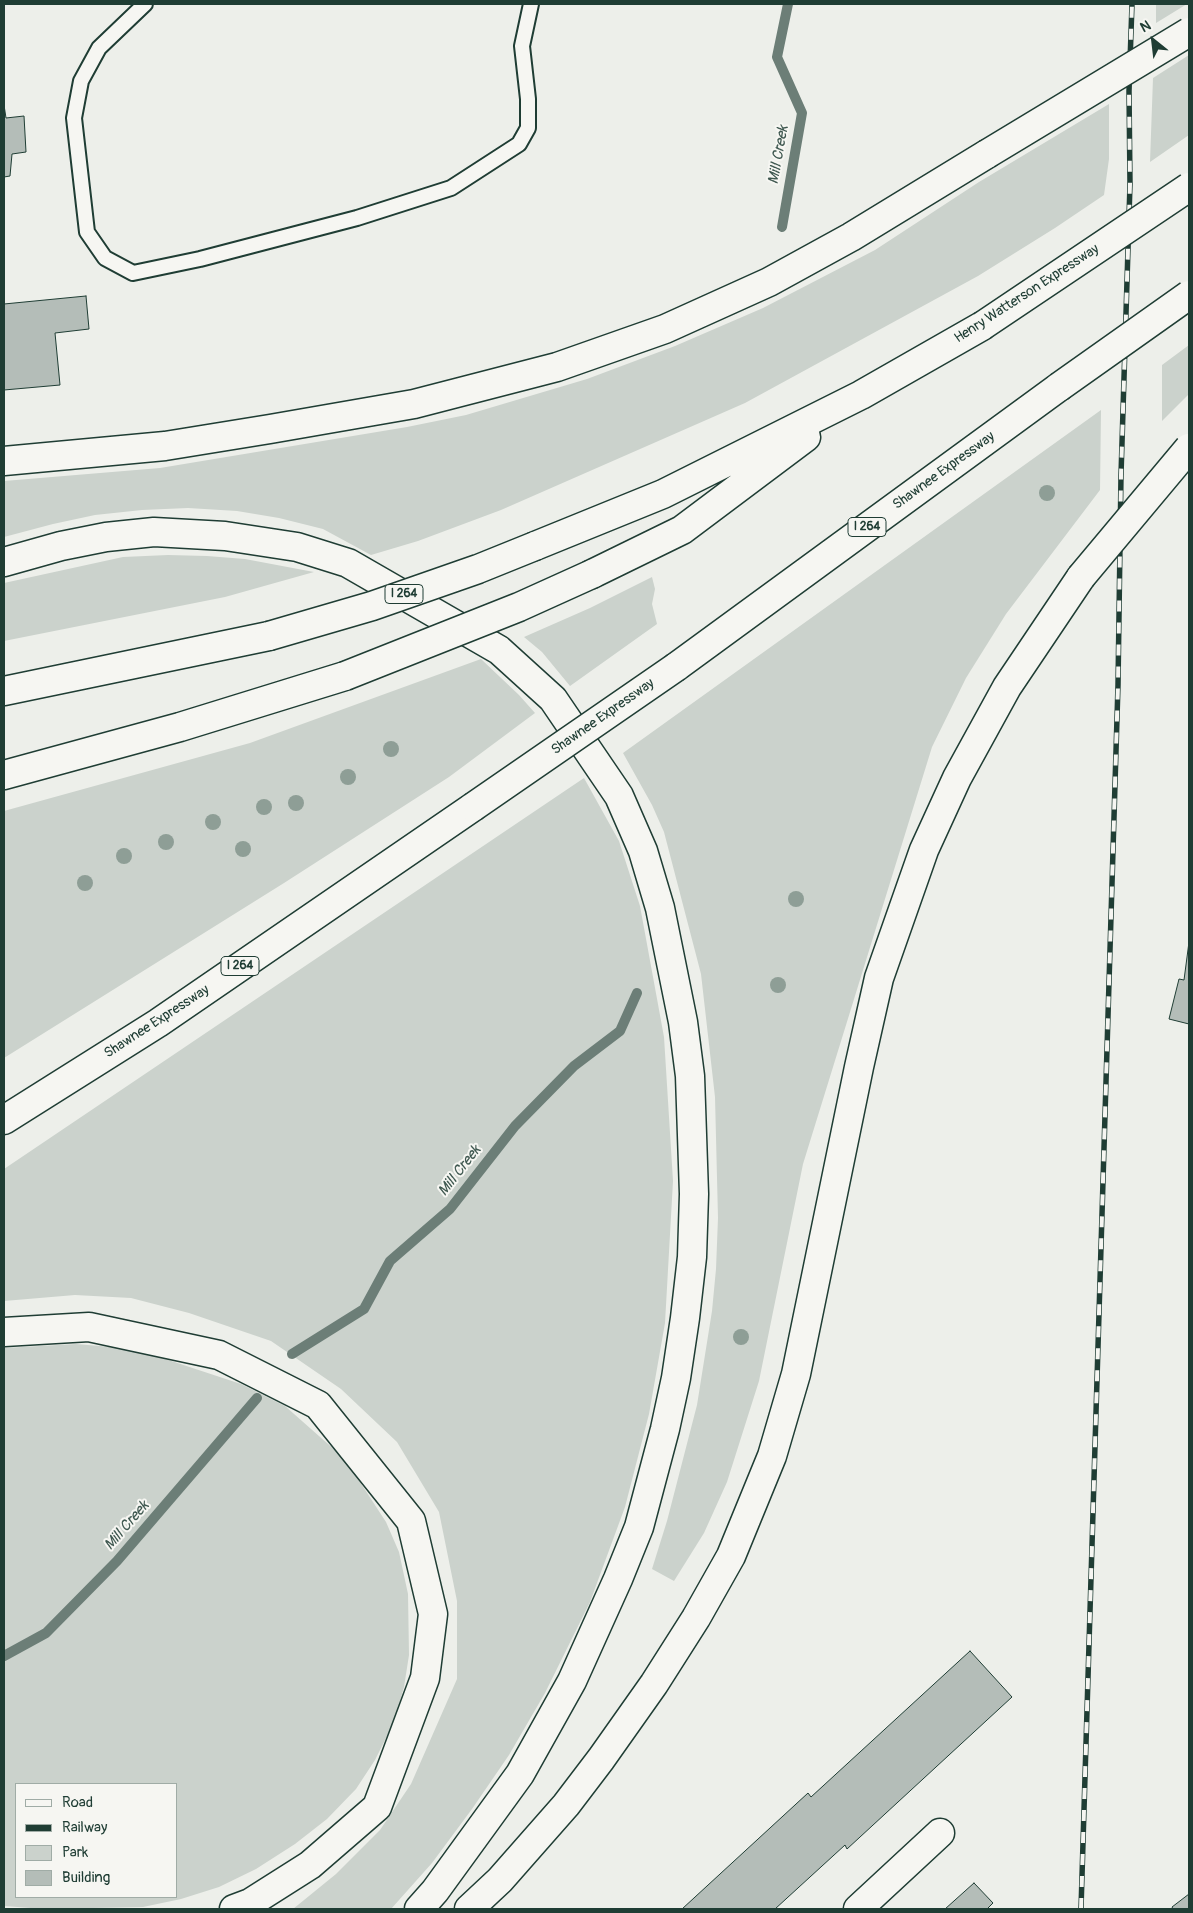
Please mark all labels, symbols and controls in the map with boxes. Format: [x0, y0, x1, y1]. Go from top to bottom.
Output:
north arrow [1128, 15, 1178, 65]
text: N [1137, 17, 1154, 36]
water label: Mill Creek [765, 124, 793, 186]
street label: Henry Watterson Expressway [952, 241, 1102, 347]
street label: Shawnee Expressway [890, 428, 998, 514]
road number: I 264 [848, 518, 886, 536]
road number: I 264 [385, 584, 423, 604]
street label: Shawnee Expressway [548, 675, 658, 759]
road number: I 264 [221, 956, 259, 976]
street label: Shawnee Expressway [101, 982, 213, 1062]
water label: Mill Creek [435, 1142, 485, 1200]
water label: Mill Creek [101, 1498, 153, 1554]
legend [15, 1783, 178, 1898]
text: Road [62, 1793, 93, 1812]
text: Railway [62, 1818, 107, 1837]
text: Park [62, 1843, 88, 1862]
text: Building [62, 1868, 110, 1887]

